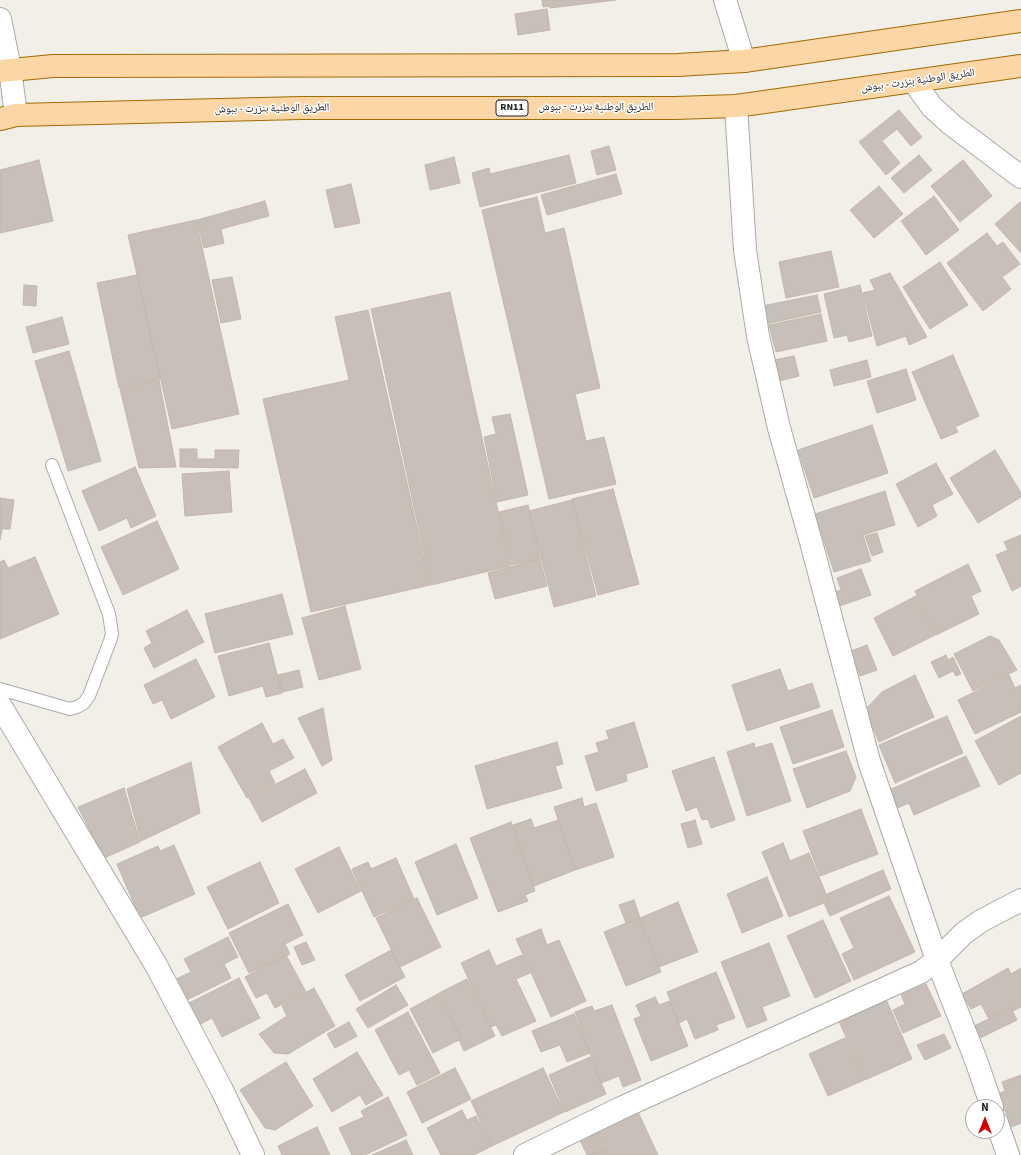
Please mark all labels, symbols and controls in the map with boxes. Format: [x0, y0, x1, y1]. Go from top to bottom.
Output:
street label: الطريق الوطنية بنزرت - ببوش [860, 66, 976, 96]
road number: RN11 [496, 100, 528, 116]
street label: الطريق الوطنية بنزرت - ببوش [214, 101, 330, 117]
street label: الطريق الوطنية بنزرت - ببوش [539, 101, 653, 115]
north arrow [965, 1099, 1005, 1139]
text: N [981, 1100, 989, 1115]

